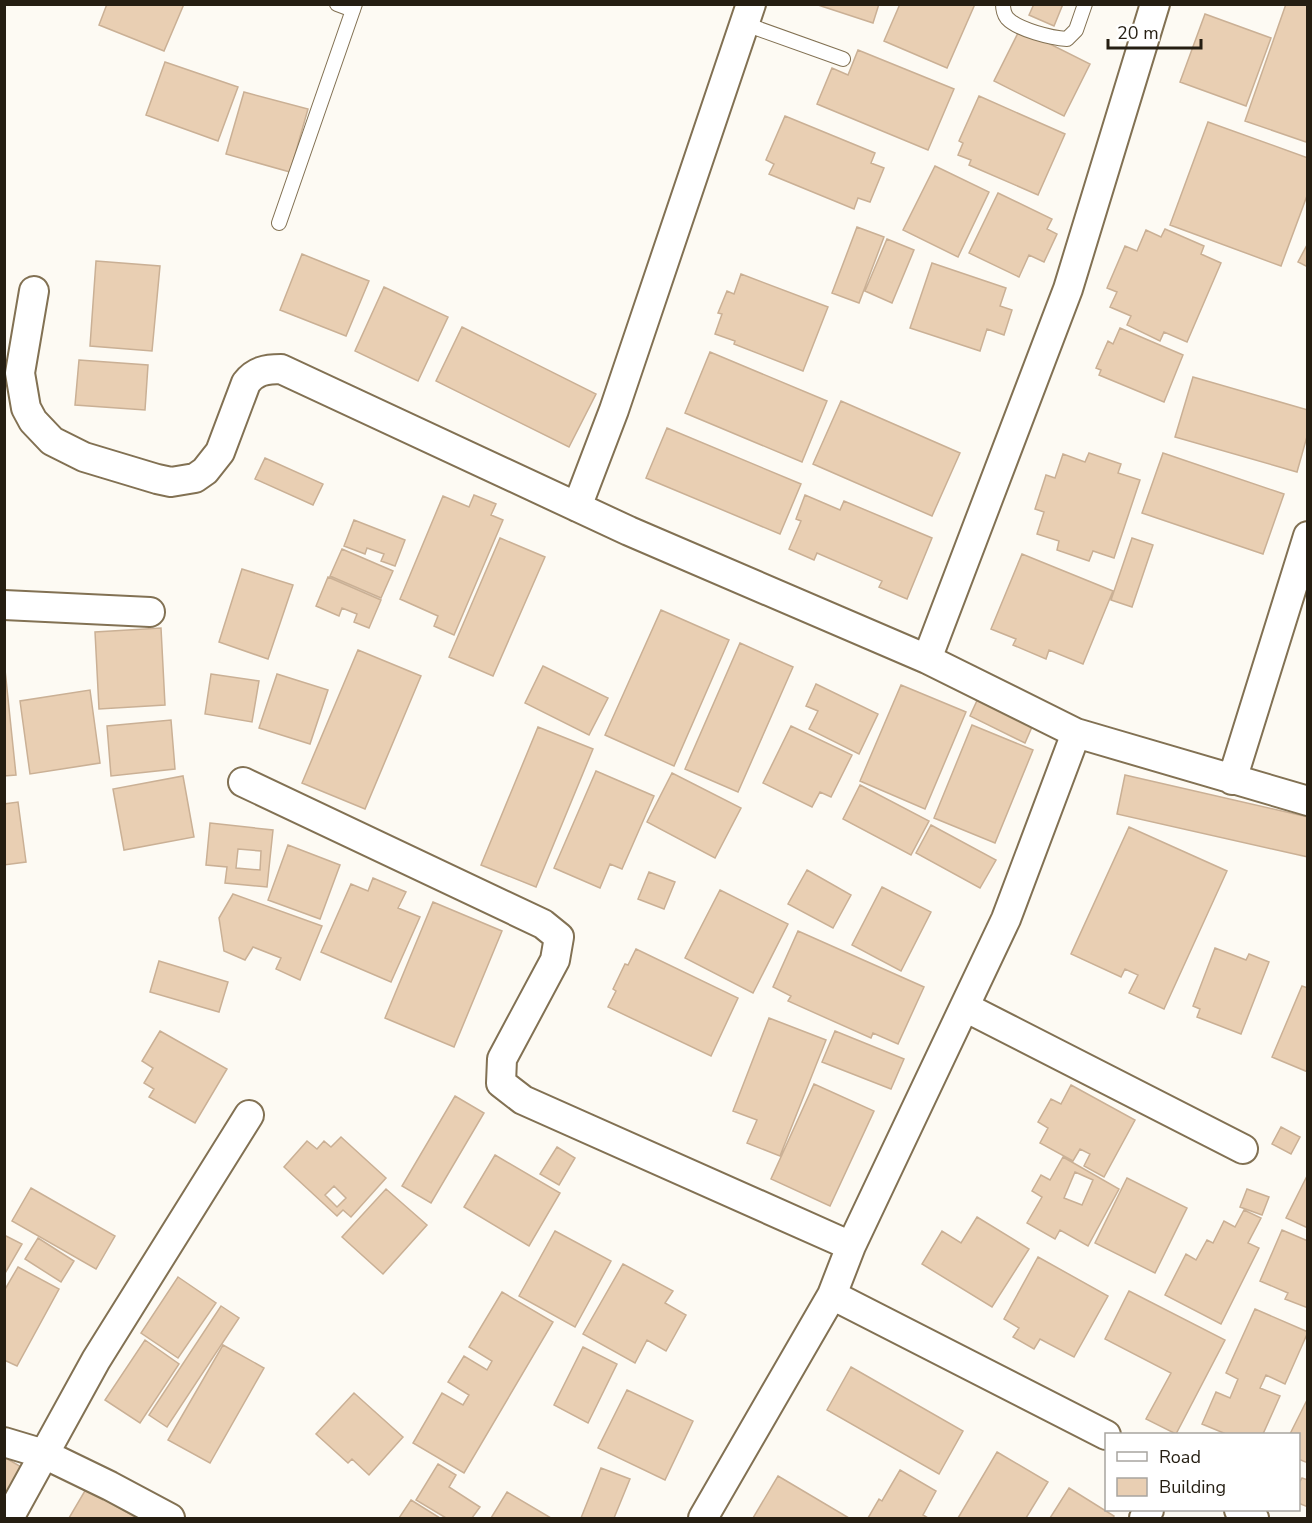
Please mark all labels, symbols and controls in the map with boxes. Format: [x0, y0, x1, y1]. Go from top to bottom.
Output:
scale bar [1108, 12, 1201, 50]
text: 20 m [1117, 21, 1159, 45]
legend [1105, 1433, 1300, 1511]
text: Road [1159, 1445, 1201, 1469]
text: Building [1159, 1475, 1226, 1499]

